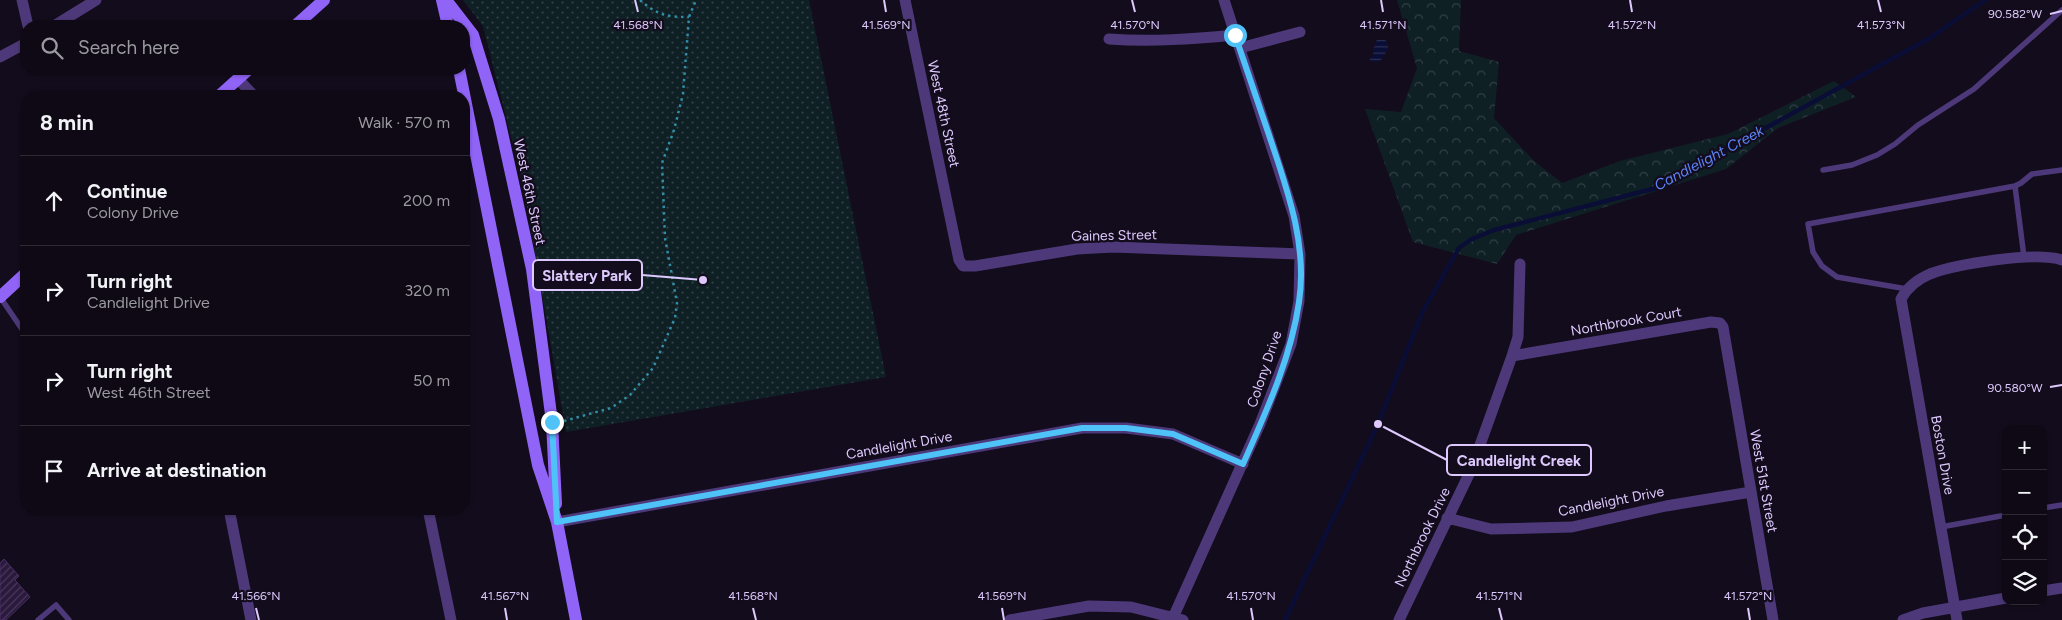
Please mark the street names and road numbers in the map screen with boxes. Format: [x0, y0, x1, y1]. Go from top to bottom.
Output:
street label: West 48th Street [924, 59, 963, 169]
street label: West 46th Street [510, 137, 549, 247]
street label: Gaines Street [1071, 226, 1157, 245]
street label: Northbrook Court [1569, 303, 1683, 340]
street label: Colony Drive [1243, 328, 1286, 410]
street label: Boston Drive [1927, 414, 1958, 496]
street label: Candlelight Drive [845, 428, 954, 463]
street label: West 51st Street [1746, 428, 1781, 534]
street label: Candlelight Drive [1557, 483, 1666, 520]
street label: Northbrook Drive [1391, 484, 1454, 590]

